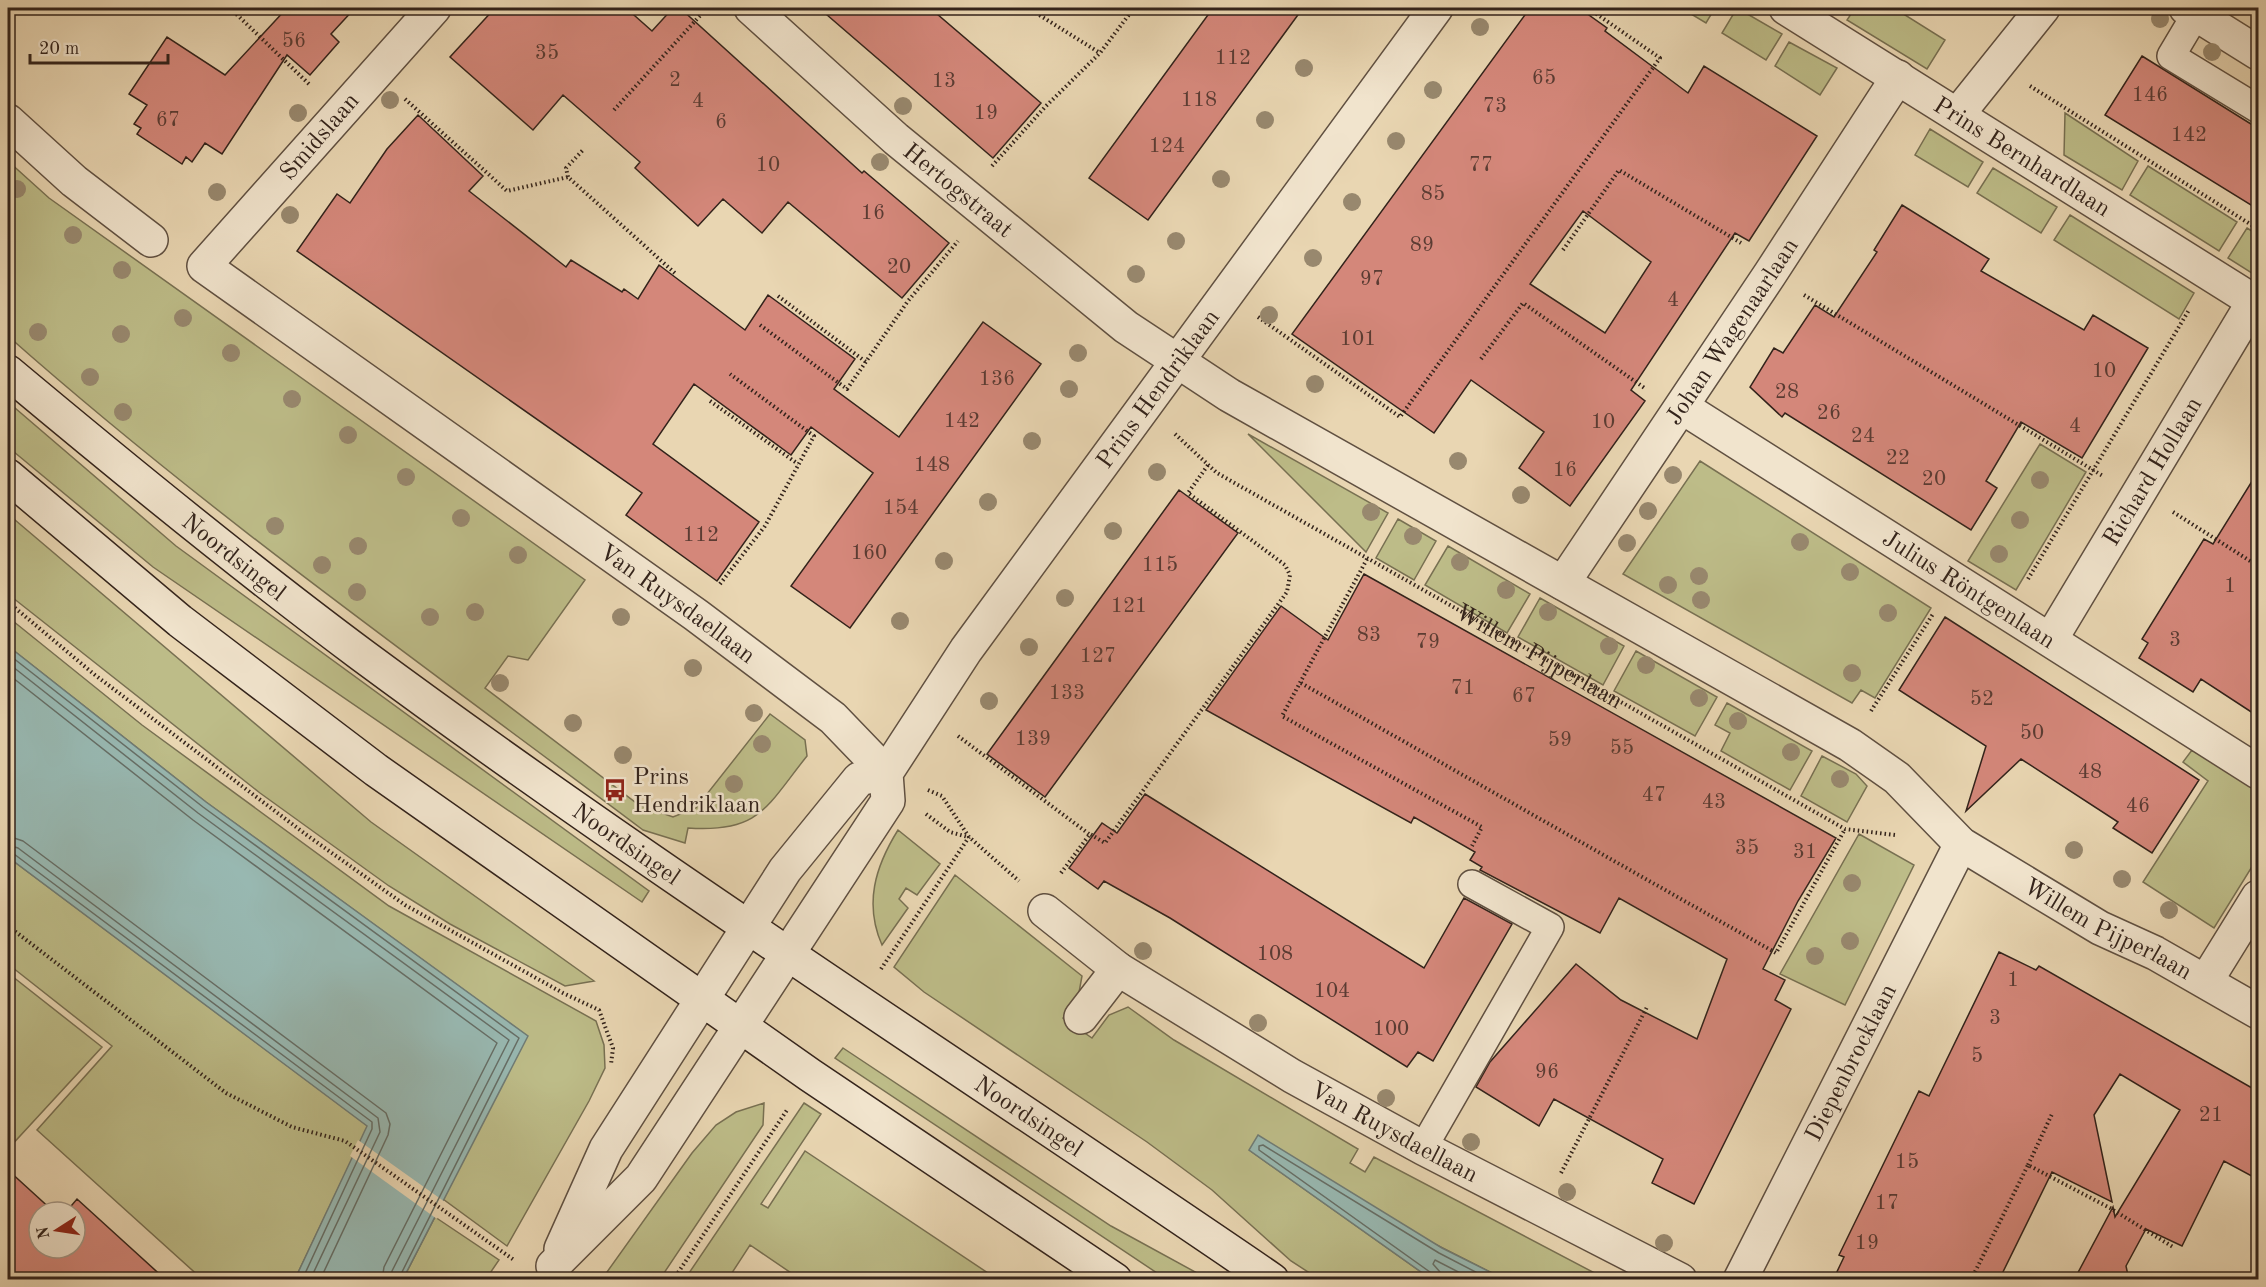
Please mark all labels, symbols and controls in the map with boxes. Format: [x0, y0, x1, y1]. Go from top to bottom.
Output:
scale bar [30, 27, 168, 65]
house number: 56 [282, 31, 306, 52]
text: 20 m [39, 40, 79, 58]
house number: 35 [535, 43, 559, 64]
house number: 112 [1215, 48, 1251, 69]
house number: 65 [1532, 68, 1556, 89]
house number: 2 [669, 70, 681, 91]
house number: 13 [932, 71, 956, 92]
house number: 146 [2132, 85, 2168, 106]
street label: Smidslaan [277, 89, 365, 185]
house number: 118 [1181, 90, 1217, 111]
house number: 4 [692, 91, 704, 112]
street label: Prins Bernhardlaan [1929, 94, 2114, 222]
house number: 73 [1483, 96, 1507, 117]
house number: 19 [974, 103, 998, 124]
house number: 67 [156, 110, 180, 131]
house number: 6 [715, 112, 727, 133]
house number: 142 [2171, 125, 2207, 146]
house number: 124 [1149, 136, 1185, 157]
street label: Hertogstraat [898, 140, 1017, 243]
house number: 10 [756, 155, 780, 176]
house number: 77 [1469, 155, 1493, 176]
house number: 85 [1421, 184, 1445, 205]
house number: 16 [861, 203, 885, 224]
house number: 89 [1410, 235, 1434, 256]
street label: Johan Wagenaarlaan [1662, 235, 1804, 430]
house number: 20 [887, 257, 911, 278]
house number: 97 [1360, 269, 1384, 290]
house number: 4 [1667, 290, 1679, 311]
street label: Prins Hendriklaan [1093, 306, 1225, 474]
house number: 101 [1340, 329, 1376, 350]
house number: 10 [2092, 361, 2116, 382]
house number: 136 [979, 369, 1015, 390]
house number: 28 [1775, 382, 1799, 403]
street label: Richard Hollaan [2100, 394, 2207, 550]
house number: 26 [1817, 403, 1841, 424]
house number: 142 [944, 411, 980, 432]
house number: 10 [1591, 412, 1615, 433]
house number: 4 [2069, 416, 2081, 437]
house number: 24 [1851, 426, 1875, 447]
house number: 22 [1886, 448, 1910, 469]
house number: 148 [914, 455, 950, 476]
house number: 16 [1553, 460, 1577, 481]
house number: 20 [1922, 469, 1946, 490]
house number: 154 [883, 498, 919, 519]
street label: Noordsingel [176, 510, 289, 606]
house number: 112 [683, 525, 719, 546]
street label: Julius Röntgenlaan [1877, 527, 2059, 654]
street label: Van Ruysdaellaan [594, 540, 759, 669]
house number: 160 [851, 543, 887, 564]
house number: 115 [1142, 555, 1178, 576]
house number: 1 [2224, 576, 2236, 597]
house number: 121 [1111, 596, 1147, 617]
street label: Willem Pijperlaan [1451, 601, 1626, 714]
house number: 83 [1357, 625, 1381, 646]
house number: 3 [2169, 630, 2181, 651]
house number: 79 [1416, 632, 1440, 653]
house number: 127 [1080, 646, 1116, 667]
house number: 71 [1451, 678, 1475, 699]
house number: 133 [1049, 683, 1085, 704]
house number: 67 [1512, 686, 1536, 707]
house number: 52 [1970, 689, 1994, 710]
house number: 50 [2020, 723, 2044, 744]
house number: 139 [1015, 729, 1051, 750]
house number: 59 [1548, 730, 1572, 751]
house number: 55 [1610, 738, 1634, 759]
house number: 48 [2078, 762, 2102, 783]
place label: Prins Hendriklaan [633, 766, 760, 818]
bus stop icon: Prins Hendriklaan [602, 777, 628, 803]
house number: 47 [1642, 785, 1666, 806]
house number: 43 [1702, 792, 1726, 813]
house number: 46 [2126, 796, 2150, 817]
street label: Noordsingel [567, 800, 683, 891]
house number: 35 [1735, 838, 1759, 859]
house number: 31 [1793, 842, 1817, 863]
street label: Willem Pijperlaan [2019, 875, 2196, 986]
house number: 108 [1257, 944, 1293, 965]
house number: 1 [2007, 970, 2019, 991]
house number: 104 [1314, 981, 1350, 1002]
street label: Diepenbrocklaan [1802, 981, 1902, 1146]
house number: 3 [1989, 1008, 2001, 1029]
house number: 100 [1373, 1019, 1409, 1040]
house number: 5 [1971, 1046, 1983, 1067]
house number: 96 [1535, 1062, 1559, 1083]
street label: Noordsingel [969, 1073, 1086, 1162]
street label: Van Ruysdaellaan [1306, 1078, 1481, 1188]
house number: 21 [2199, 1105, 2223, 1126]
house number: 15 [1895, 1152, 1919, 1173]
house number: 17 [1875, 1193, 1899, 1214]
north arrow [27, 1200, 87, 1260]
text: N [35, 1224, 53, 1240]
house number: 19 [1855, 1233, 1879, 1254]

